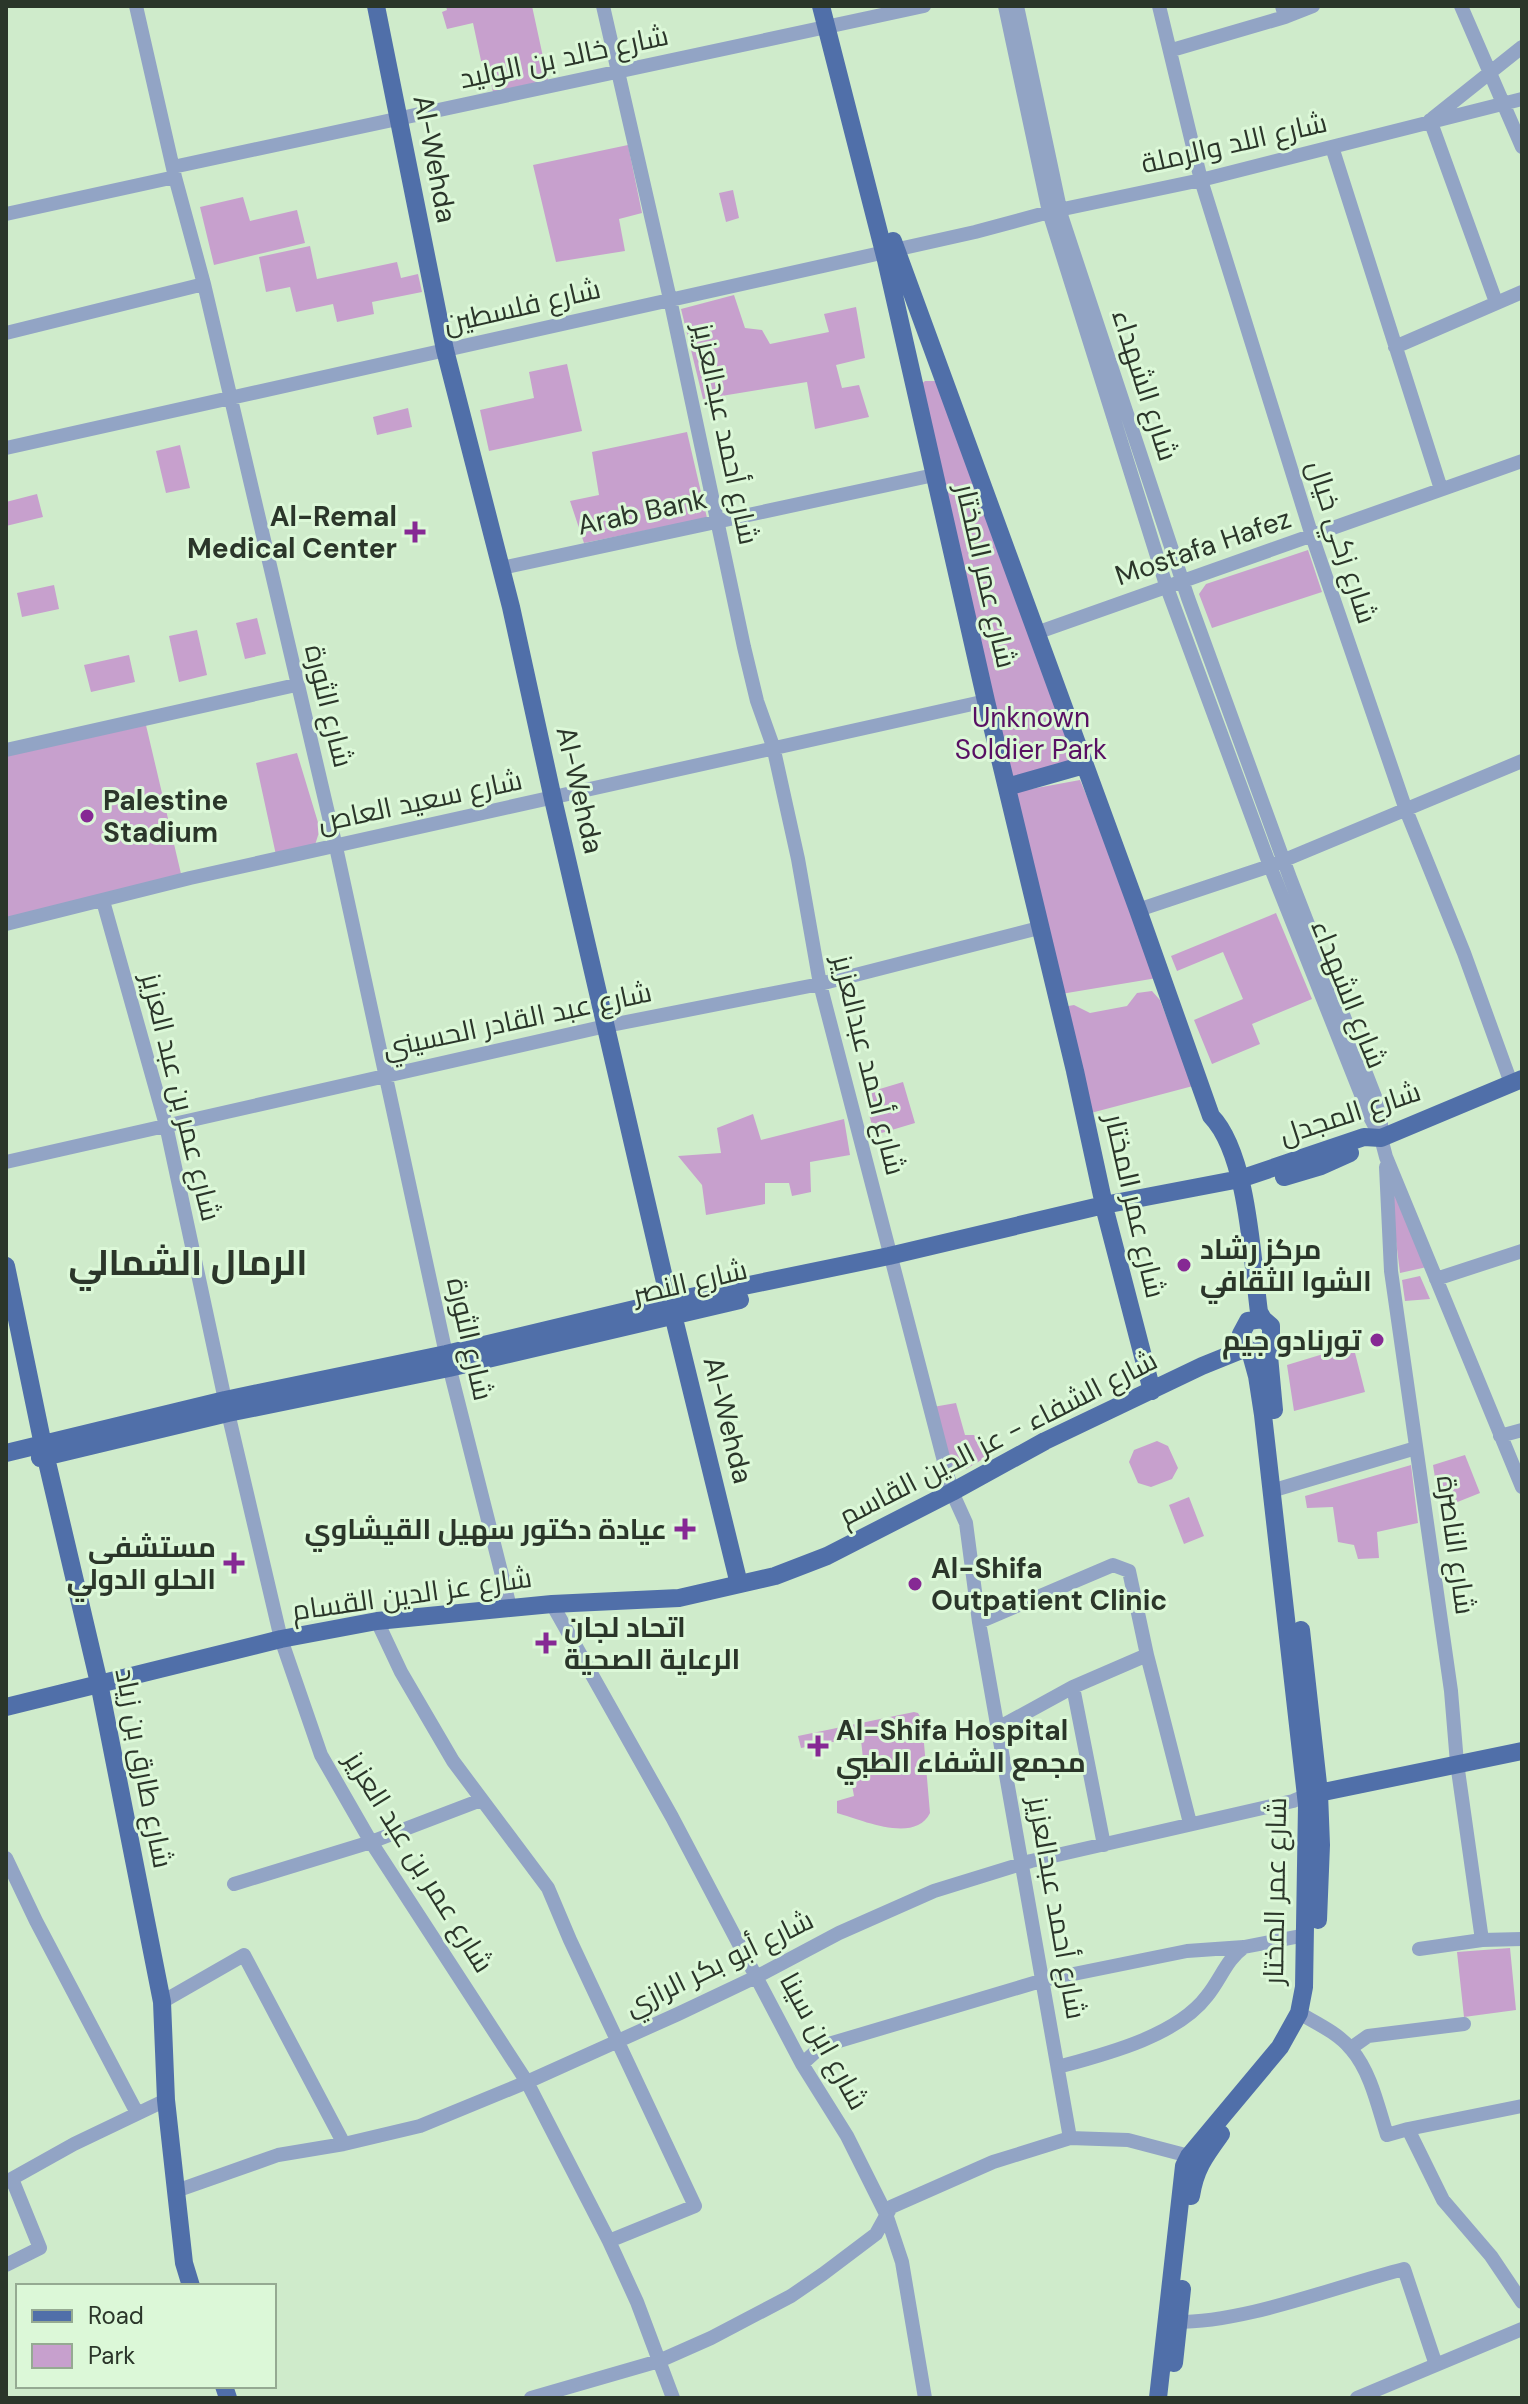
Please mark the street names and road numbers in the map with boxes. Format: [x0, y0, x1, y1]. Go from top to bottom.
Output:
street label: شارع خالد بن الوليد [456, 17, 672, 97]
street label: Al-Wehda [404, 92, 466, 226]
street label: شارع اللد والرملة [1137, 104, 1331, 182]
street label: شارع فلسطين [440, 270, 604, 342]
street label: شارع الشهداء [1103, 305, 1187, 465]
street label: شارع أحمد عبدالعزيز [684, 318, 768, 548]
street label: شارع زكي خيال [1295, 456, 1386, 629]
street label: شارع عمر المختار [946, 478, 1025, 672]
street label: Arab Bank [574, 480, 710, 544]
street label: Mostafa Hafez [1110, 500, 1296, 594]
street label: شارع الثورة [296, 641, 362, 771]
street label: Al-Wehda [547, 723, 613, 857]
street label: شارع سعيد العاص [314, 761, 526, 841]
street label: شارع الشهداء [1302, 914, 1396, 1074]
street label: شارع أحمد عبدالعزيز [823, 949, 914, 1179]
street label: شارع عمر بن عبد العزيز [132, 967, 230, 1225]
street label: شارع عبد القادر الحسيني [379, 973, 656, 1070]
street label: شارع المجدل [1275, 1073, 1425, 1153]
street label: شارع عمر المختار [1095, 1108, 1174, 1302]
street label: شارع النصر [627, 1251, 751, 1314]
street label: شارع الثورة [438, 1274, 502, 1404]
street label: شارع الشفاء - عز الدين القاسم [833, 1341, 1164, 1535]
street label: Al-Wehda [694, 1353, 762, 1487]
street label: شارع الناصرة [1428, 1473, 1484, 1617]
street label: شارع عز الدين القسام [290, 1559, 534, 1630]
street label: شارع طارق بن زياد [106, 1665, 182, 1871]
street label: شارع عمر بن عبد العزيز [335, 1743, 502, 1980]
street label: شارع أحمد عبدالعزيز [1019, 1792, 1095, 2022]
street label: شارع عمر المختار [1255, 1797, 1295, 1987]
street label: شارع أبو بكر الرازي [618, 1901, 821, 2027]
street label: شارع ابن سينا [771, 1966, 877, 2116]

